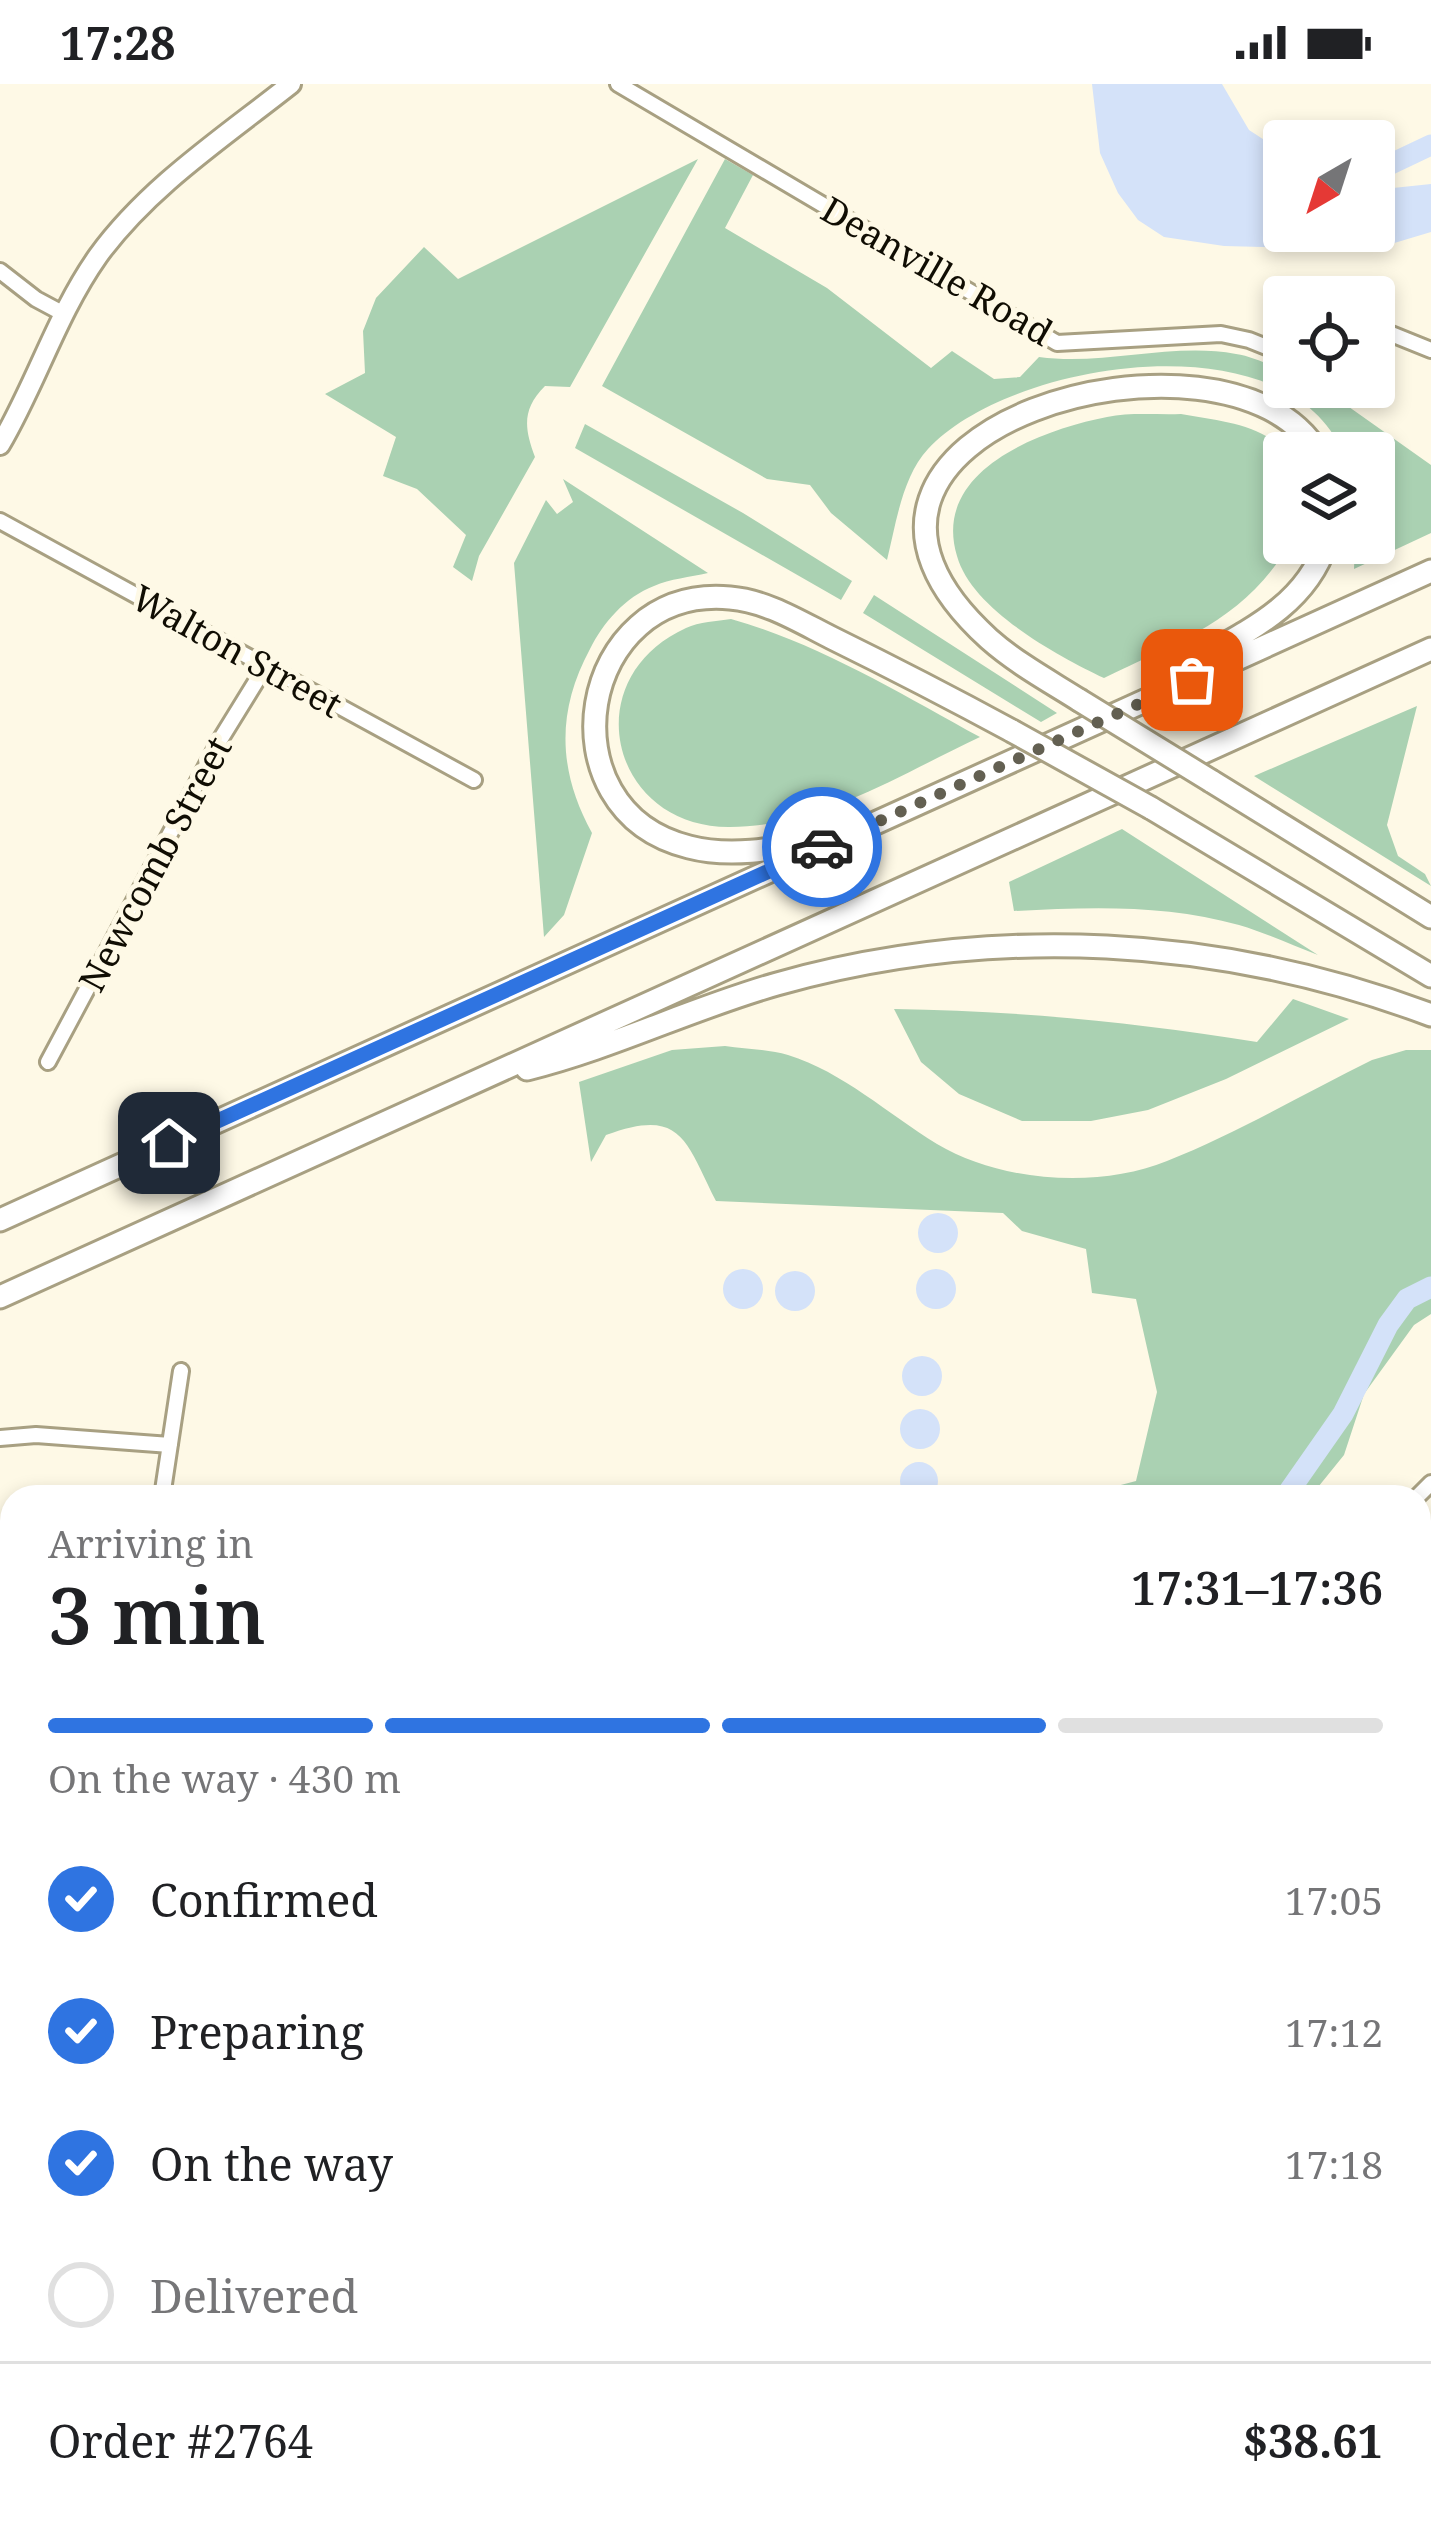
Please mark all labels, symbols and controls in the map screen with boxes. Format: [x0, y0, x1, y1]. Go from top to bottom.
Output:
text: 17:28 [60, 12, 175, 73]
north arrow [1263, 120, 1395, 252]
map controls [1263, 120, 1395, 564]
street label: Deanville Road [813, 185, 1062, 357]
button: locate [1263, 276, 1395, 408]
button: layers [1263, 432, 1395, 564]
street label: Walton Street [123, 573, 351, 728]
pin [1141, 629, 1243, 731]
icon: bag [1159, 647, 1225, 713]
street label: Newcomb Street [67, 728, 242, 1000]
courier [762, 787, 882, 907]
icon: car [789, 814, 855, 880]
pin [118, 1092, 220, 1194]
icon: home [136, 1110, 202, 1176]
text: Arriving in [48, 1516, 254, 1569]
text: 17:31–17:36 [1131, 1557, 1383, 1618]
text: 3 min [48, 1561, 266, 1667]
text: On the way · 430 m [48, 1751, 401, 1804]
icon: check [48, 1866, 114, 1932]
text: Confirmed [150, 1869, 378, 1930]
text: 17:05 [1285, 1873, 1383, 1926]
icon: check [48, 1998, 114, 2064]
text: Preparing [150, 2001, 364, 2062]
text: 17:12 [1285, 2005, 1383, 2058]
icon: check [48, 2130, 114, 2196]
text: On the way [150, 2133, 393, 2194]
text: 17:18 [1285, 2137, 1383, 2190]
text: Delivered [150, 2265, 358, 2326]
text: Order #2764 [48, 2410, 313, 2471]
text: $38.61 [1243, 2410, 1383, 2471]

